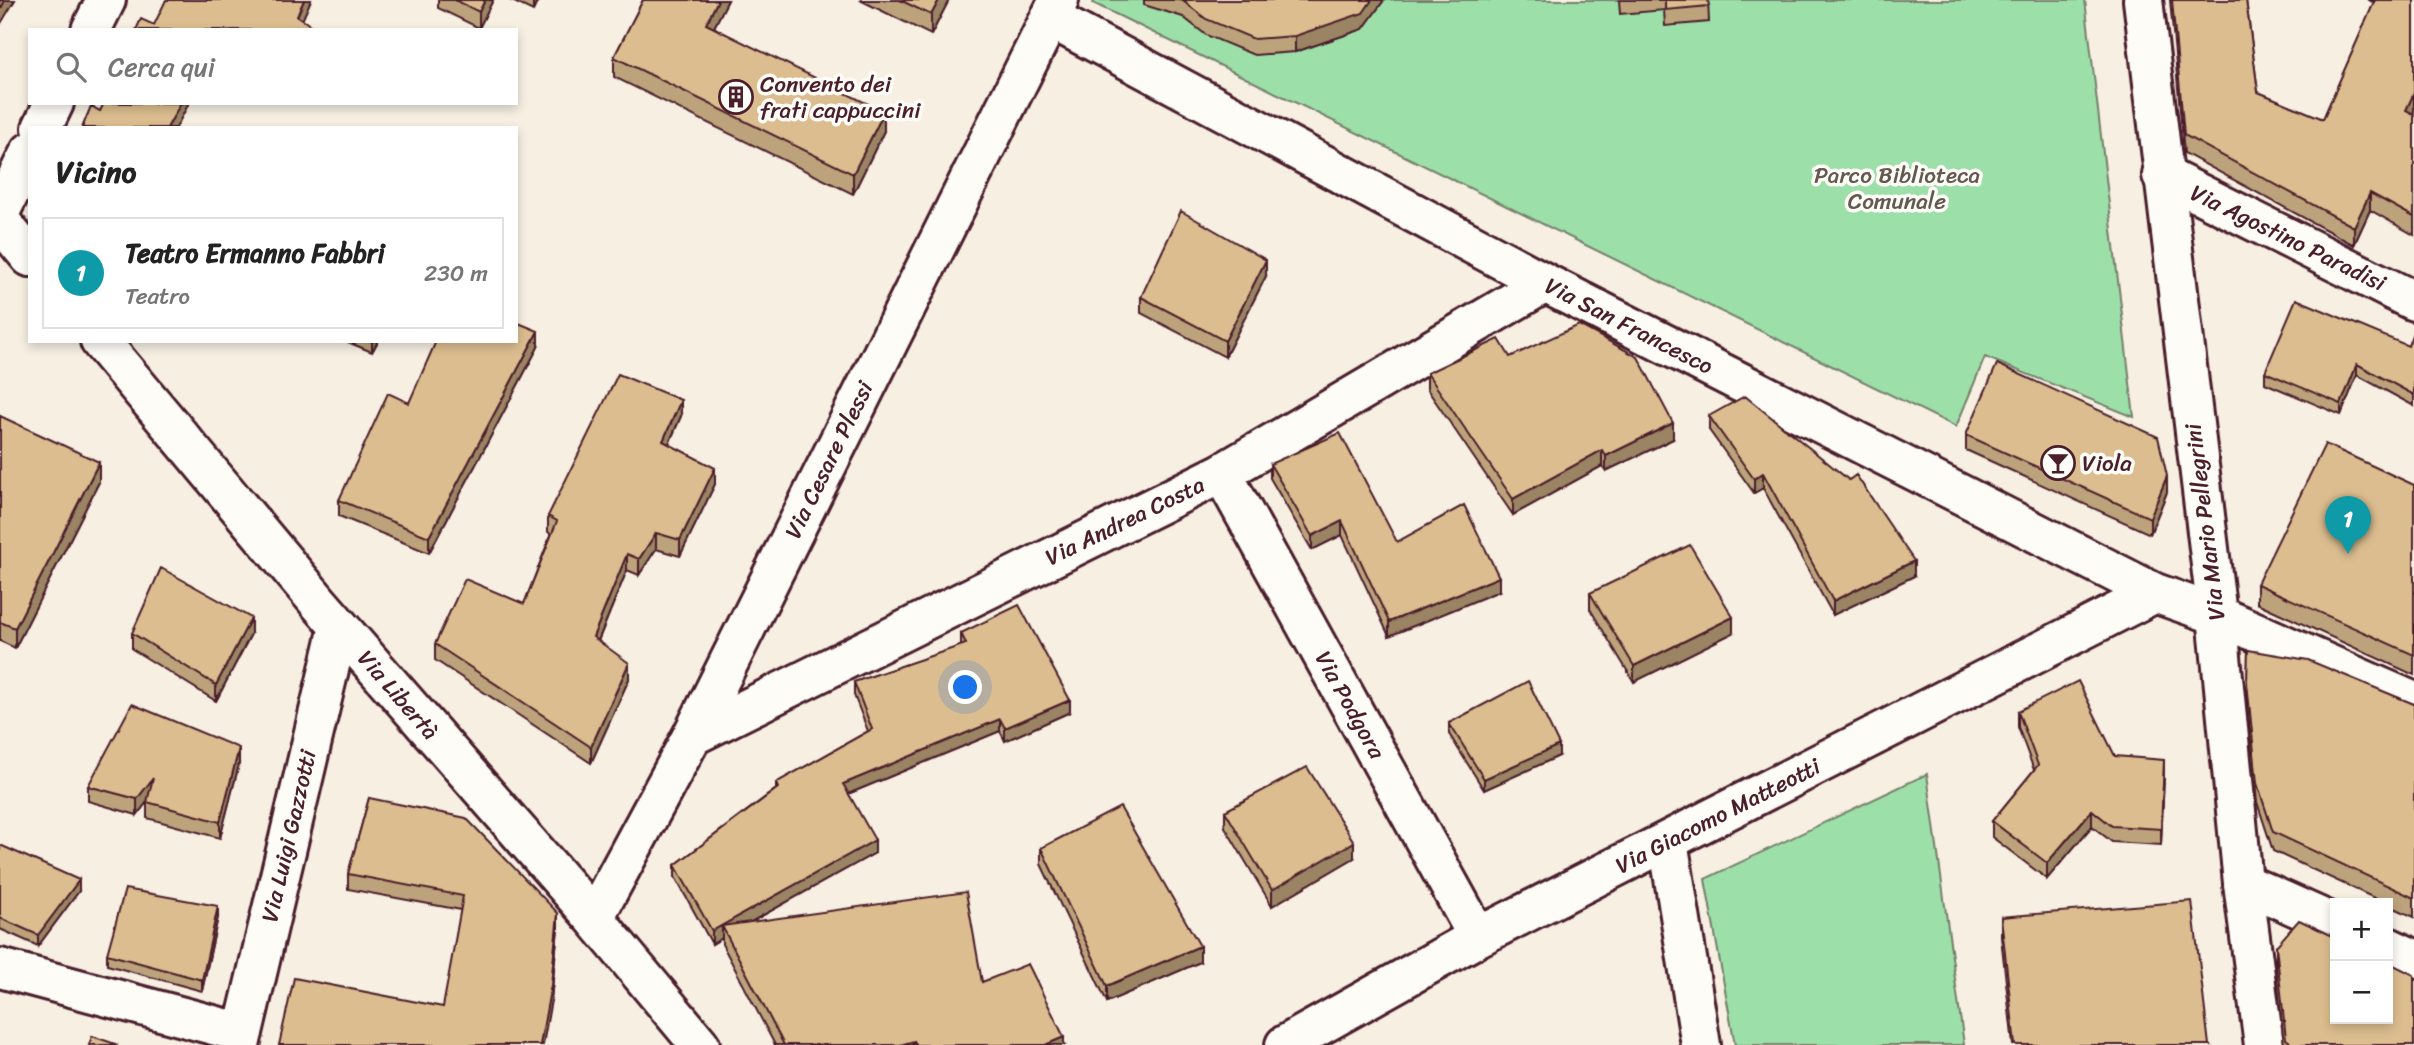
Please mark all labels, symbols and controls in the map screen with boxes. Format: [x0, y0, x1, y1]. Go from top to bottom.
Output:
search box [28, 28, 518, 105]
text: Cerca qui [108, 44, 215, 90]
icon: search [52, 48, 90, 86]
place label: Convento dei frati cappuccini [760, 64, 921, 131]
building icon: Convento dei frati cappuccini [717, 78, 755, 116]
text: Vicino [56, 145, 136, 199]
park label: Parco Biblioteca Comunale [1814, 155, 1980, 222]
street label: Via Agostino Paradisi [2183, 173, 2394, 304]
text: Teatro Ermanno Fabbri [125, 230, 385, 276]
text: 1 [76, 253, 86, 294]
text: 230 m [424, 253, 488, 294]
street label: Via San Francesco [1537, 266, 1721, 386]
text: Teatro [125, 276, 190, 317]
street label: Via Cesare Plessi [773, 373, 885, 546]
street label: Via Mario Pellegrini [2173, 421, 2237, 623]
place label: Viola [2082, 443, 2132, 484]
bar icon: Viola [2039, 444, 2077, 482]
street label: Via Andrea Costa [1038, 464, 1212, 577]
pin: 1 [2325, 496, 2371, 554]
street label: Via Libertà [347, 640, 449, 750]
street label: Via Podgora [1303, 643, 1397, 767]
your location [948, 670, 982, 704]
street label: Via Luigi Gazzotti [249, 745, 329, 926]
street label: Via Giacomo Matteotti [1608, 746, 1828, 886]
map controls [2330, 898, 2393, 1024]
button: + [2330, 898, 2393, 961]
button: − [2330, 961, 2393, 1024]

